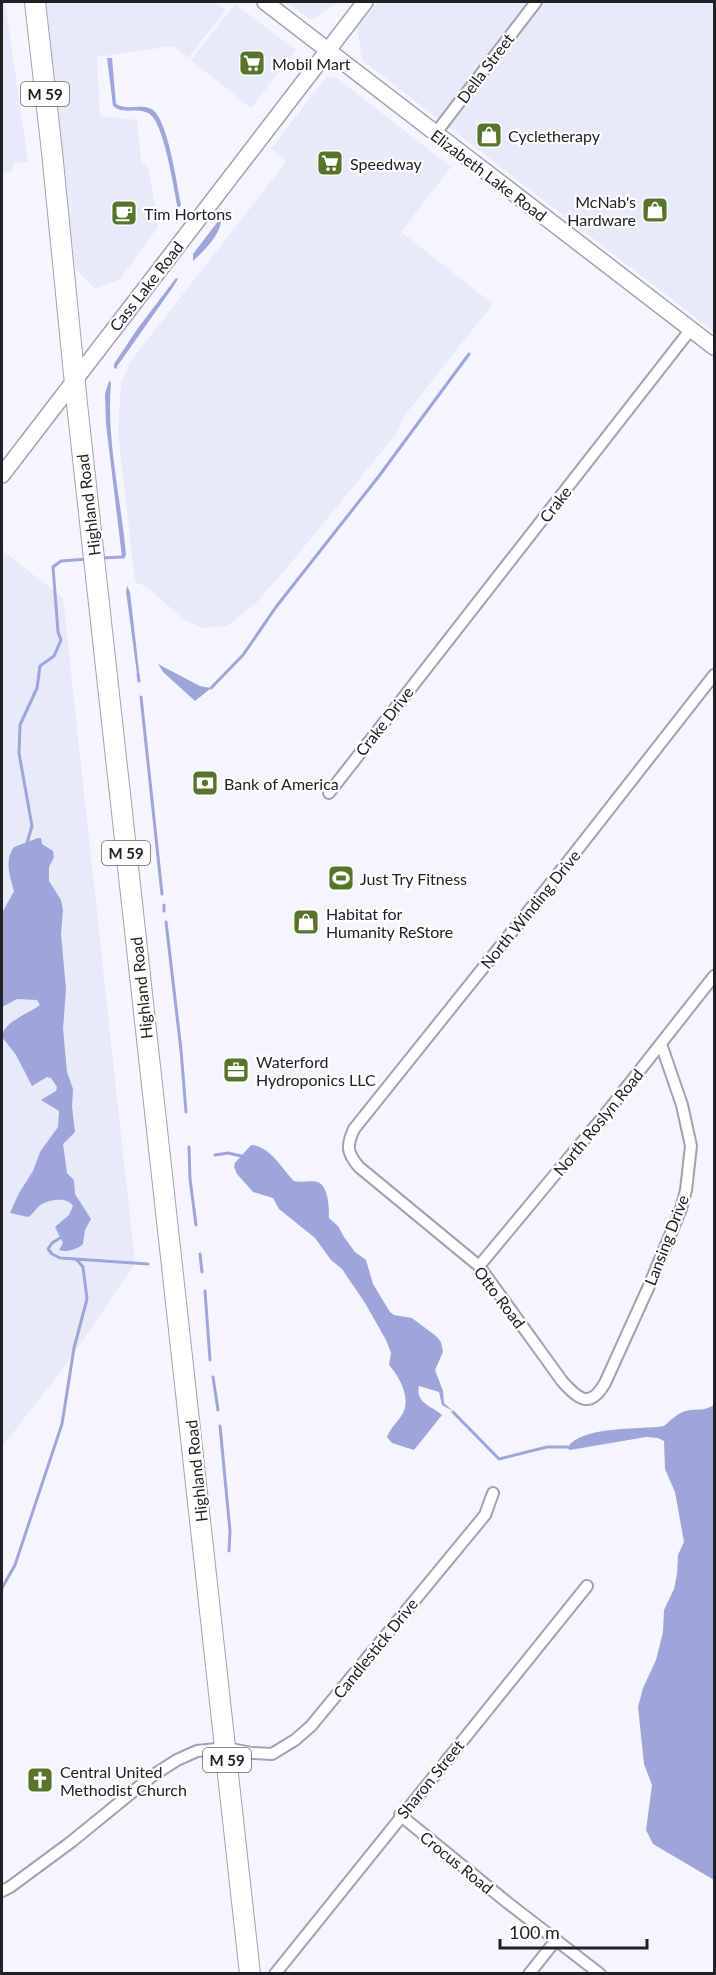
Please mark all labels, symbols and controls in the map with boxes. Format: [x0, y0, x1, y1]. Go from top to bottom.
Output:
street label: Della Street [453, 29, 517, 107]
supermarket icon: Mobil Mart [237, 48, 267, 78]
place label: Mobil Mart [272, 54, 351, 73]
road number: M 59 [21, 82, 69, 106]
shop icon: Cycletherapy [474, 120, 504, 150]
street label: Elizabeth Lake Road [427, 125, 551, 225]
place label: Cycletherapy [508, 126, 601, 145]
supermarket icon: Speedway [315, 148, 345, 178]
place label: Speedway [350, 154, 423, 173]
place label: McNab's Hardware [567, 192, 636, 229]
shop icon: McNab's Hardware [640, 195, 670, 225]
cafe icon: Tim Hortons [109, 198, 139, 228]
place label: Tim Hortons [144, 204, 232, 223]
street label: Cass Lake Road [105, 237, 187, 335]
street label: Highland Road [72, 453, 104, 557]
street label: Crake [535, 482, 575, 526]
street label: Crake Drive [351, 683, 417, 759]
bank icon: Bank of America [190, 768, 220, 798]
place label: Bank of America [224, 774, 339, 793]
road number: M 59 [102, 841, 150, 865]
street label: North Winding Drive [476, 846, 584, 972]
sports icon: Just Try Fitness [326, 863, 356, 893]
place label: Just Try Fitness [360, 869, 467, 888]
place label: Habitat for Humanity ReStore [326, 904, 453, 941]
shop icon: Habitat for Humanity ReStore [291, 907, 321, 937]
street label: Highland Road [126, 936, 156, 1040]
place label: Waterford Hydroponics LLC [256, 1052, 376, 1089]
office icon: Waterford Hydroponics LLC [221, 1055, 251, 1085]
street label: North Roslyn Road [549, 1065, 647, 1179]
street label: Lansing Drive [640, 1192, 692, 1288]
street label: Otto Road [471, 1262, 529, 1332]
street label: Highland Road [181, 1419, 211, 1523]
street label: Candlestick Drive [329, 1594, 421, 1702]
street label: Sharon Street [393, 1736, 467, 1822]
road number: M 59 [203, 1748, 251, 1772]
place label: Central United Methodist Church [60, 1762, 187, 1799]
church icon: Central United Methodist Church [25, 1765, 55, 1795]
street label: Crocus Road [417, 1827, 497, 1897]
scale bar [500, 1912, 647, 1950]
text: 100 m [509, 1921, 560, 1943]

